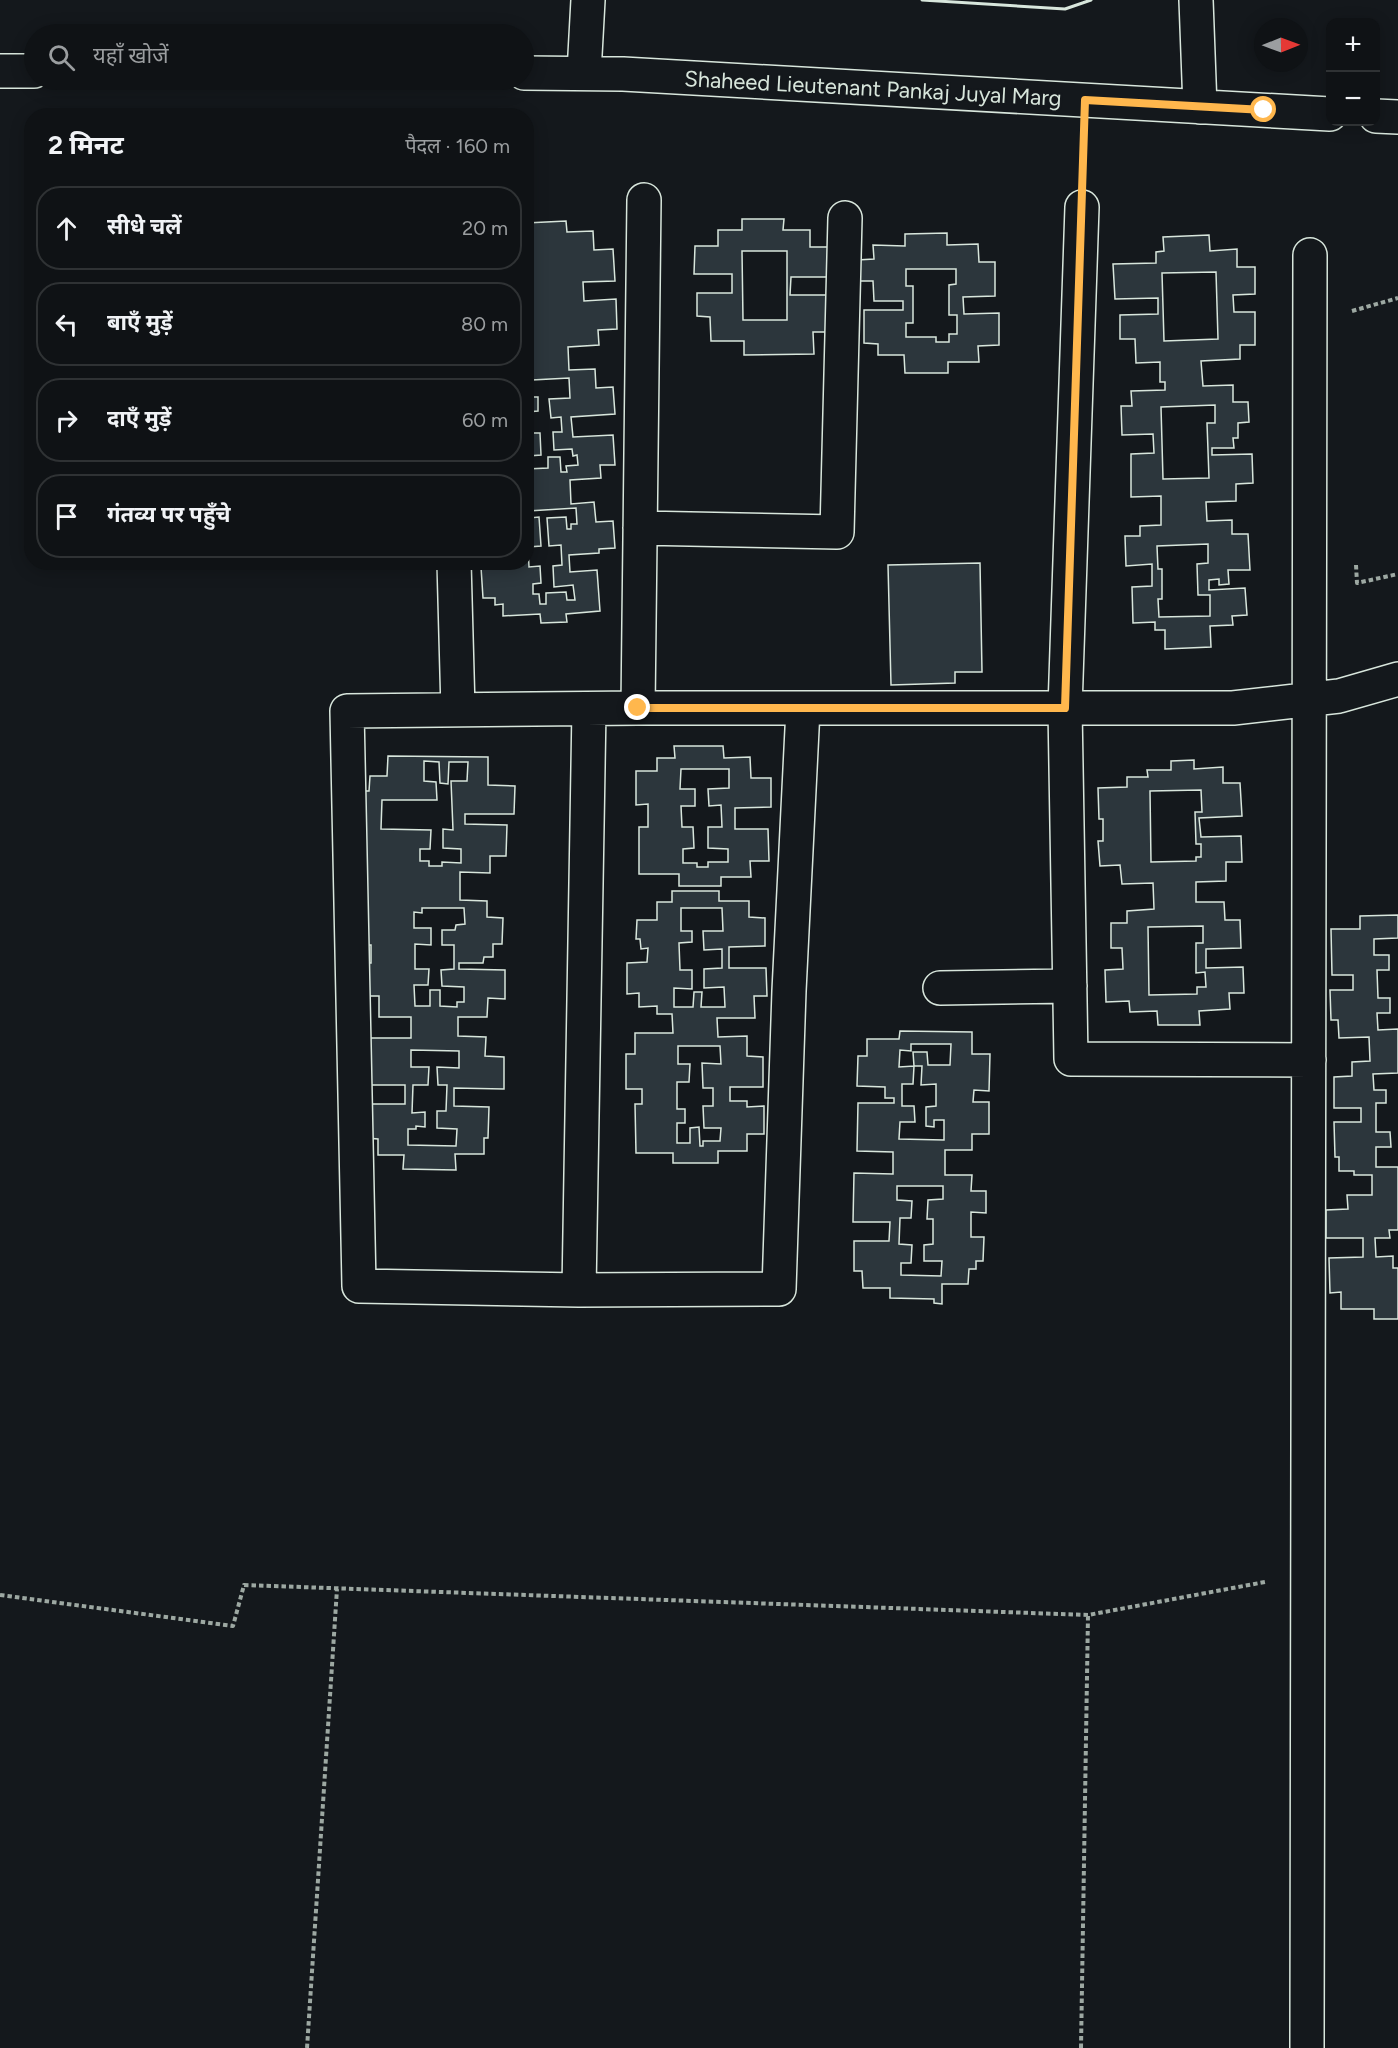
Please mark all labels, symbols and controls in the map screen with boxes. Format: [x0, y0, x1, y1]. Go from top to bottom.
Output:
north arrow [1254, 18, 1308, 72]
map controls [1326, 18, 1380, 126]
button: + [1326, 18, 1380, 72]
search box [24, 24, 534, 90]
icon: search [45, 41, 78, 74]
text: यहाँ खोजें [93, 42, 169, 69]
street label: Shaheed Lieutenant Pankaj Juyal Marg [684, 65, 1062, 112]
button: − [1326, 72, 1380, 126]
route start [1250, 96, 1276, 122]
text: 2 मिनट [48, 129, 124, 161]
text: पैदल · 160 m [405, 134, 510, 158]
icon: ahead [50, 212, 83, 245]
text: सीधे चलें [107, 213, 182, 240]
text: 20 m [462, 216, 508, 240]
icon: left [50, 308, 83, 341]
text: बाएँ मुड़ें [107, 309, 173, 336]
text: 80 m [461, 312, 508, 336]
icon: right [50, 404, 83, 437]
text: दाएँ मुड़ें [107, 405, 171, 432]
text: 60 m [462, 408, 508, 432]
icon: arrive [50, 500, 83, 533]
text: गंतव्य पर पहुँचे [107, 501, 231, 528]
route end [624, 694, 650, 720]

